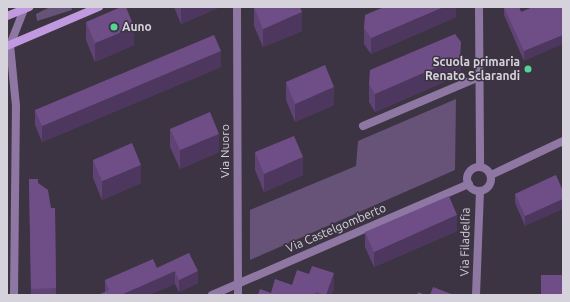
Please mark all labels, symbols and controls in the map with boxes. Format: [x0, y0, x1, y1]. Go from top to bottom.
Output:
place label: Auno [122, 20, 152, 34]
marker: Auno [109, 22, 119, 32]
place label: Scuola primaria Renato Sclarandi [425, 55, 520, 83]
marker: Scuola primaria Renato Sclarandi [523, 64, 533, 74]
street label: Via Nuoro [218, 124, 232, 178]
street label: Via Castelgomberto [284, 200, 388, 256]
street label: Via Filadelfia [457, 207, 473, 277]

